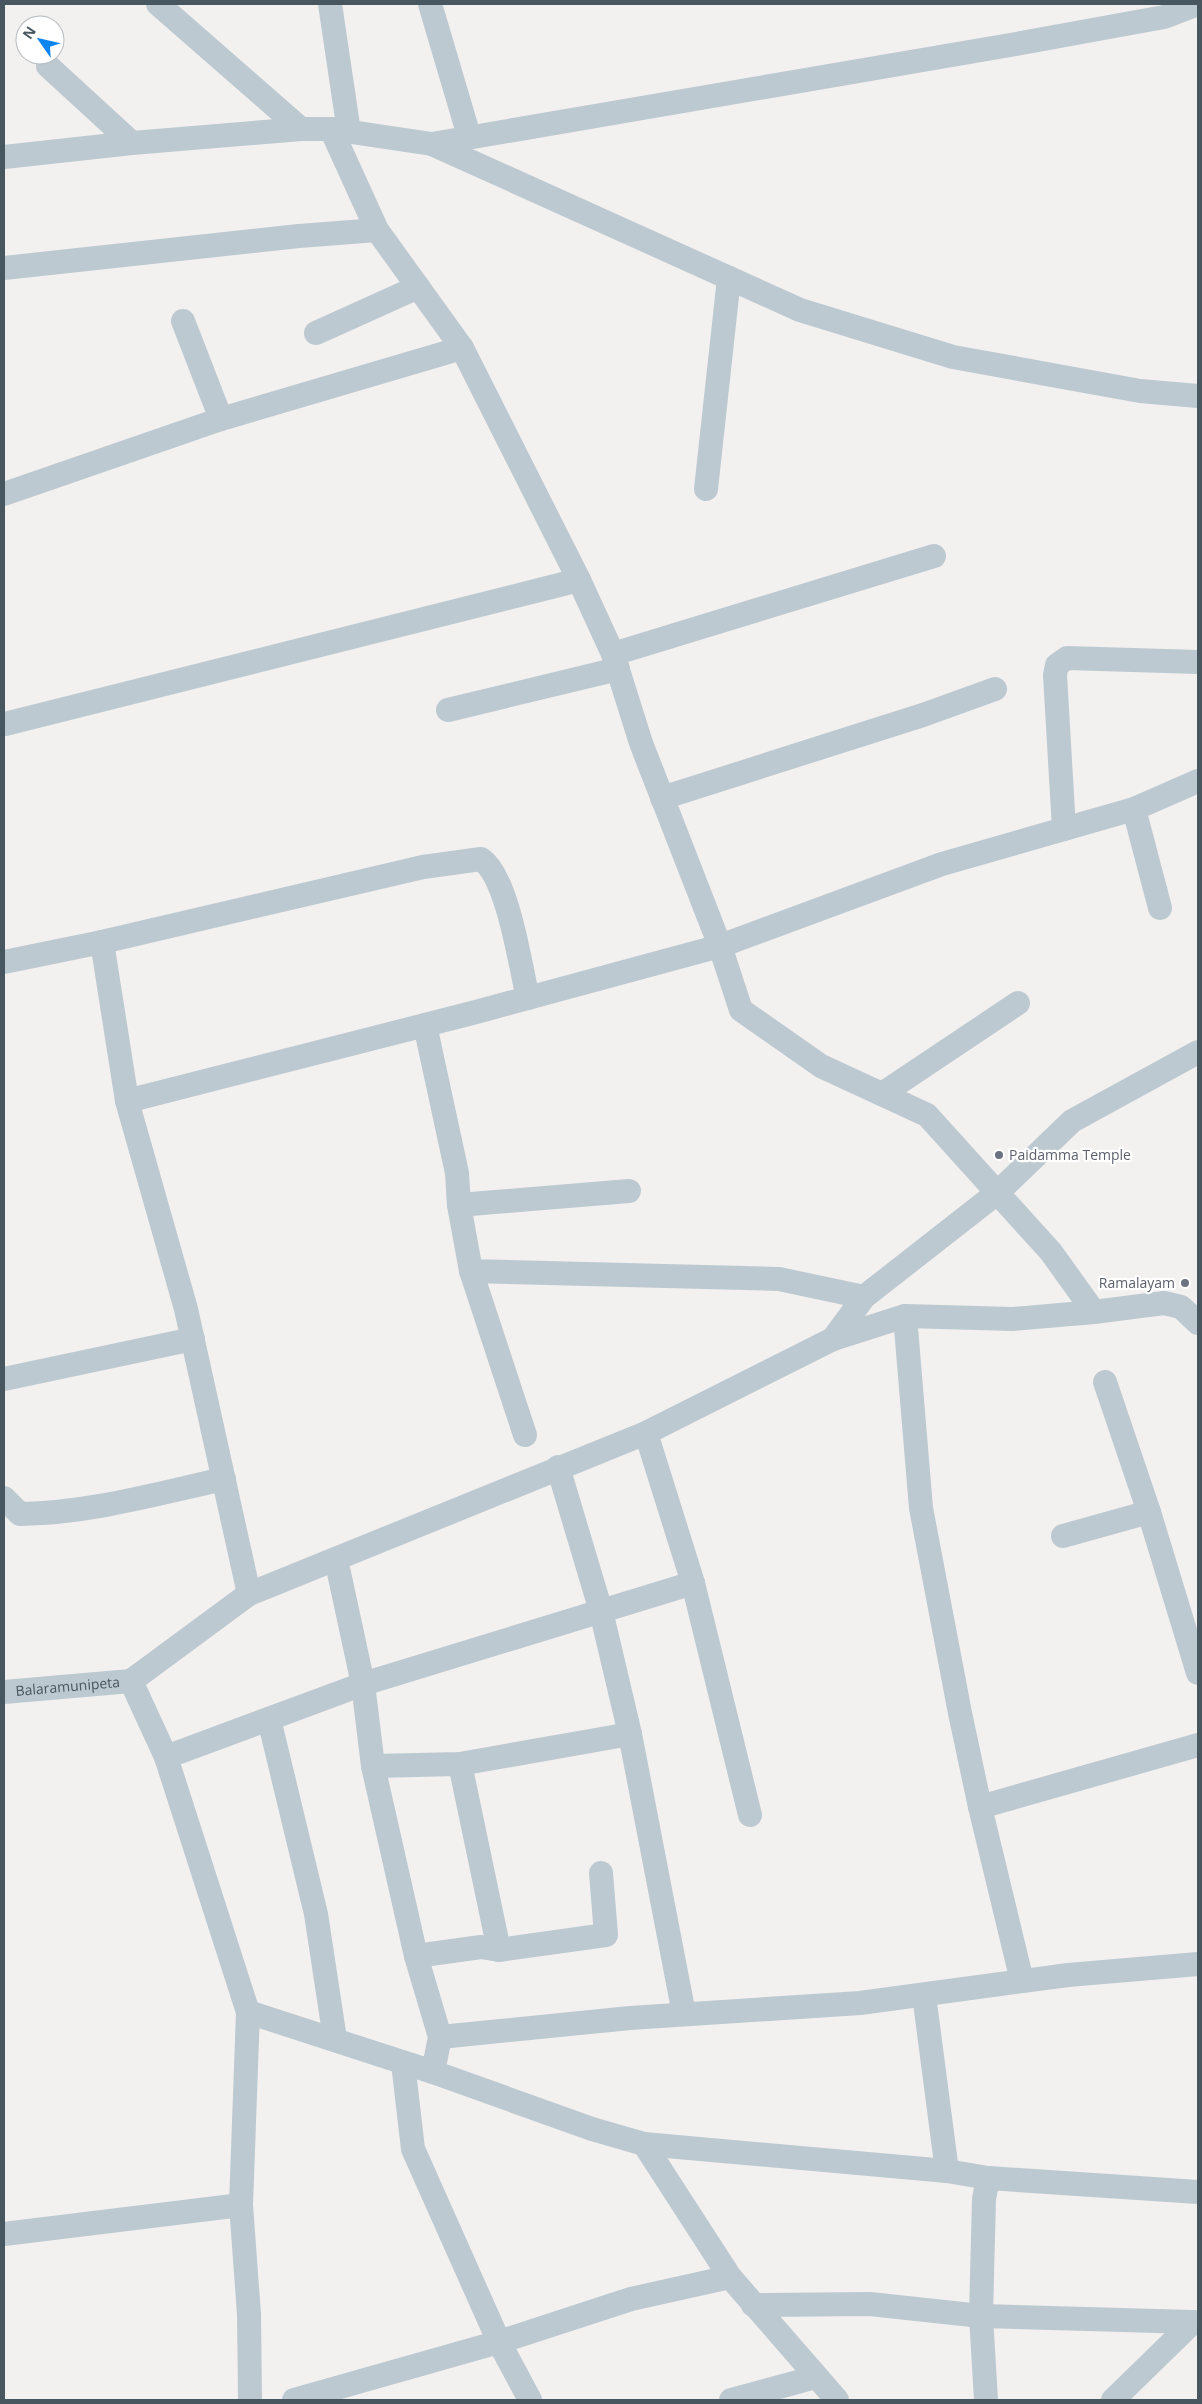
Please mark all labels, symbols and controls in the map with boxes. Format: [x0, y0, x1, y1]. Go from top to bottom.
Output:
north arrow [15, 15, 65, 65]
text: N [18, 22, 40, 42]
place label: Paidamma Temple [1009, 1145, 1131, 1164]
marker: Paidamma Temple [993, 1149, 1005, 1161]
place label: Ramalayam [1099, 1273, 1175, 1292]
marker: Ramalayam [1179, 1277, 1191, 1289]
street label: Balaramunipeta [15, 1672, 121, 1700]

